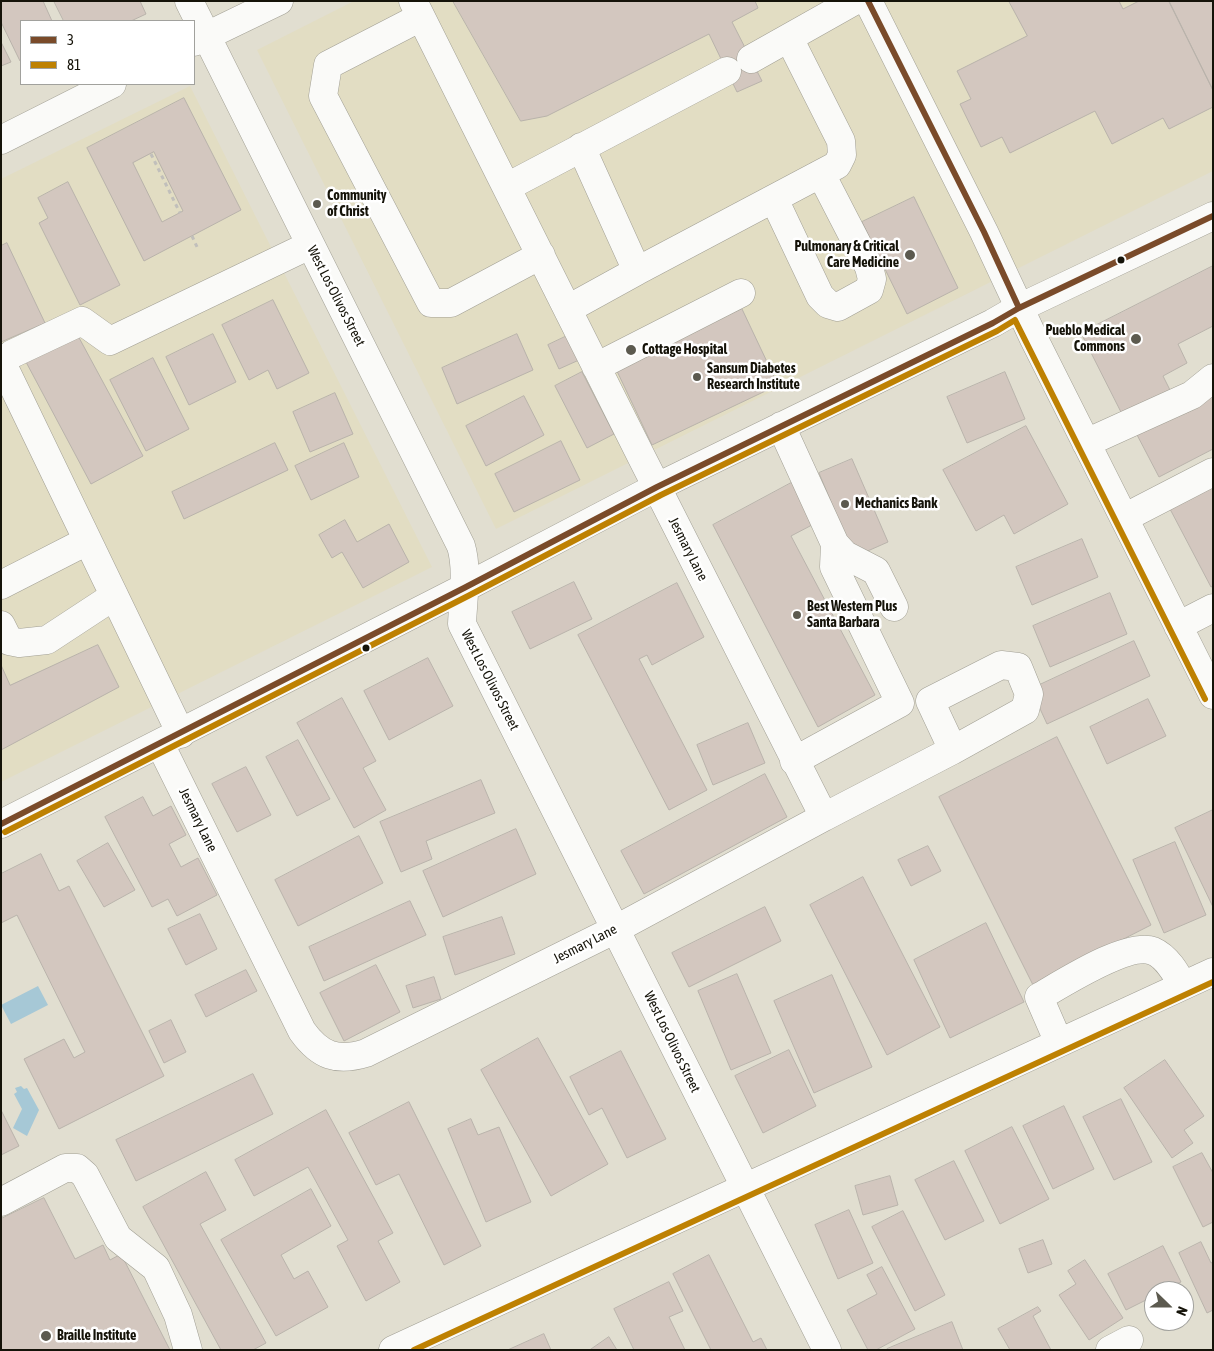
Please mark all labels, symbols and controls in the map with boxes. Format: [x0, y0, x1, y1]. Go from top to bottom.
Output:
legend [20, 20, 195, 85]
text: 3 [67, 31, 74, 48]
text: 81 [67, 56, 81, 73]
place label: Community of Christ [327, 188, 387, 220]
marker: Community of Christ [311, 198, 323, 210]
place label: Pulmonary & Critical Care Medicine [794, 239, 899, 272]
street label: West Los Olivos Street [303, 243, 369, 349]
marker: Pulmonary & Critical Care Medicine [903, 248, 917, 262]
unlabelled marker [1116, 255, 1126, 265]
place label: Pueblo Medical Commons [1045, 323, 1125, 356]
marker: Pueblo Medical Commons [1129, 332, 1143, 346]
place label: Cottage Hospital [642, 342, 727, 358]
marker: Cottage Hospital [624, 343, 638, 357]
place label: Sansum Diabetes Research Institute [707, 361, 800, 394]
marker: Sansum Diabetes Research Institute [691, 371, 703, 383]
place label: Mechanics Bank [855, 496, 937, 512]
marker: Mechanics Bank [839, 498, 851, 510]
street label: Jesmary Lane [665, 514, 711, 584]
place label: Best Western Plus Santa Barbara [807, 599, 897, 632]
marker: Best Western Plus Santa Barbara [791, 609, 803, 621]
street label: West Los Olivos Street [457, 627, 523, 733]
unlabelled marker [361, 643, 371, 653]
street label: Jesmary Lane [175, 785, 221, 855]
street label: Jesmary Lane [550, 921, 620, 967]
street label: West Los Olivos Street [640, 989, 704, 1095]
north arrow [1144, 1281, 1194, 1331]
text: N [1173, 1304, 1191, 1318]
place label: Braille Institute [57, 1328, 136, 1344]
marker: Braille Institute [39, 1329, 53, 1343]

